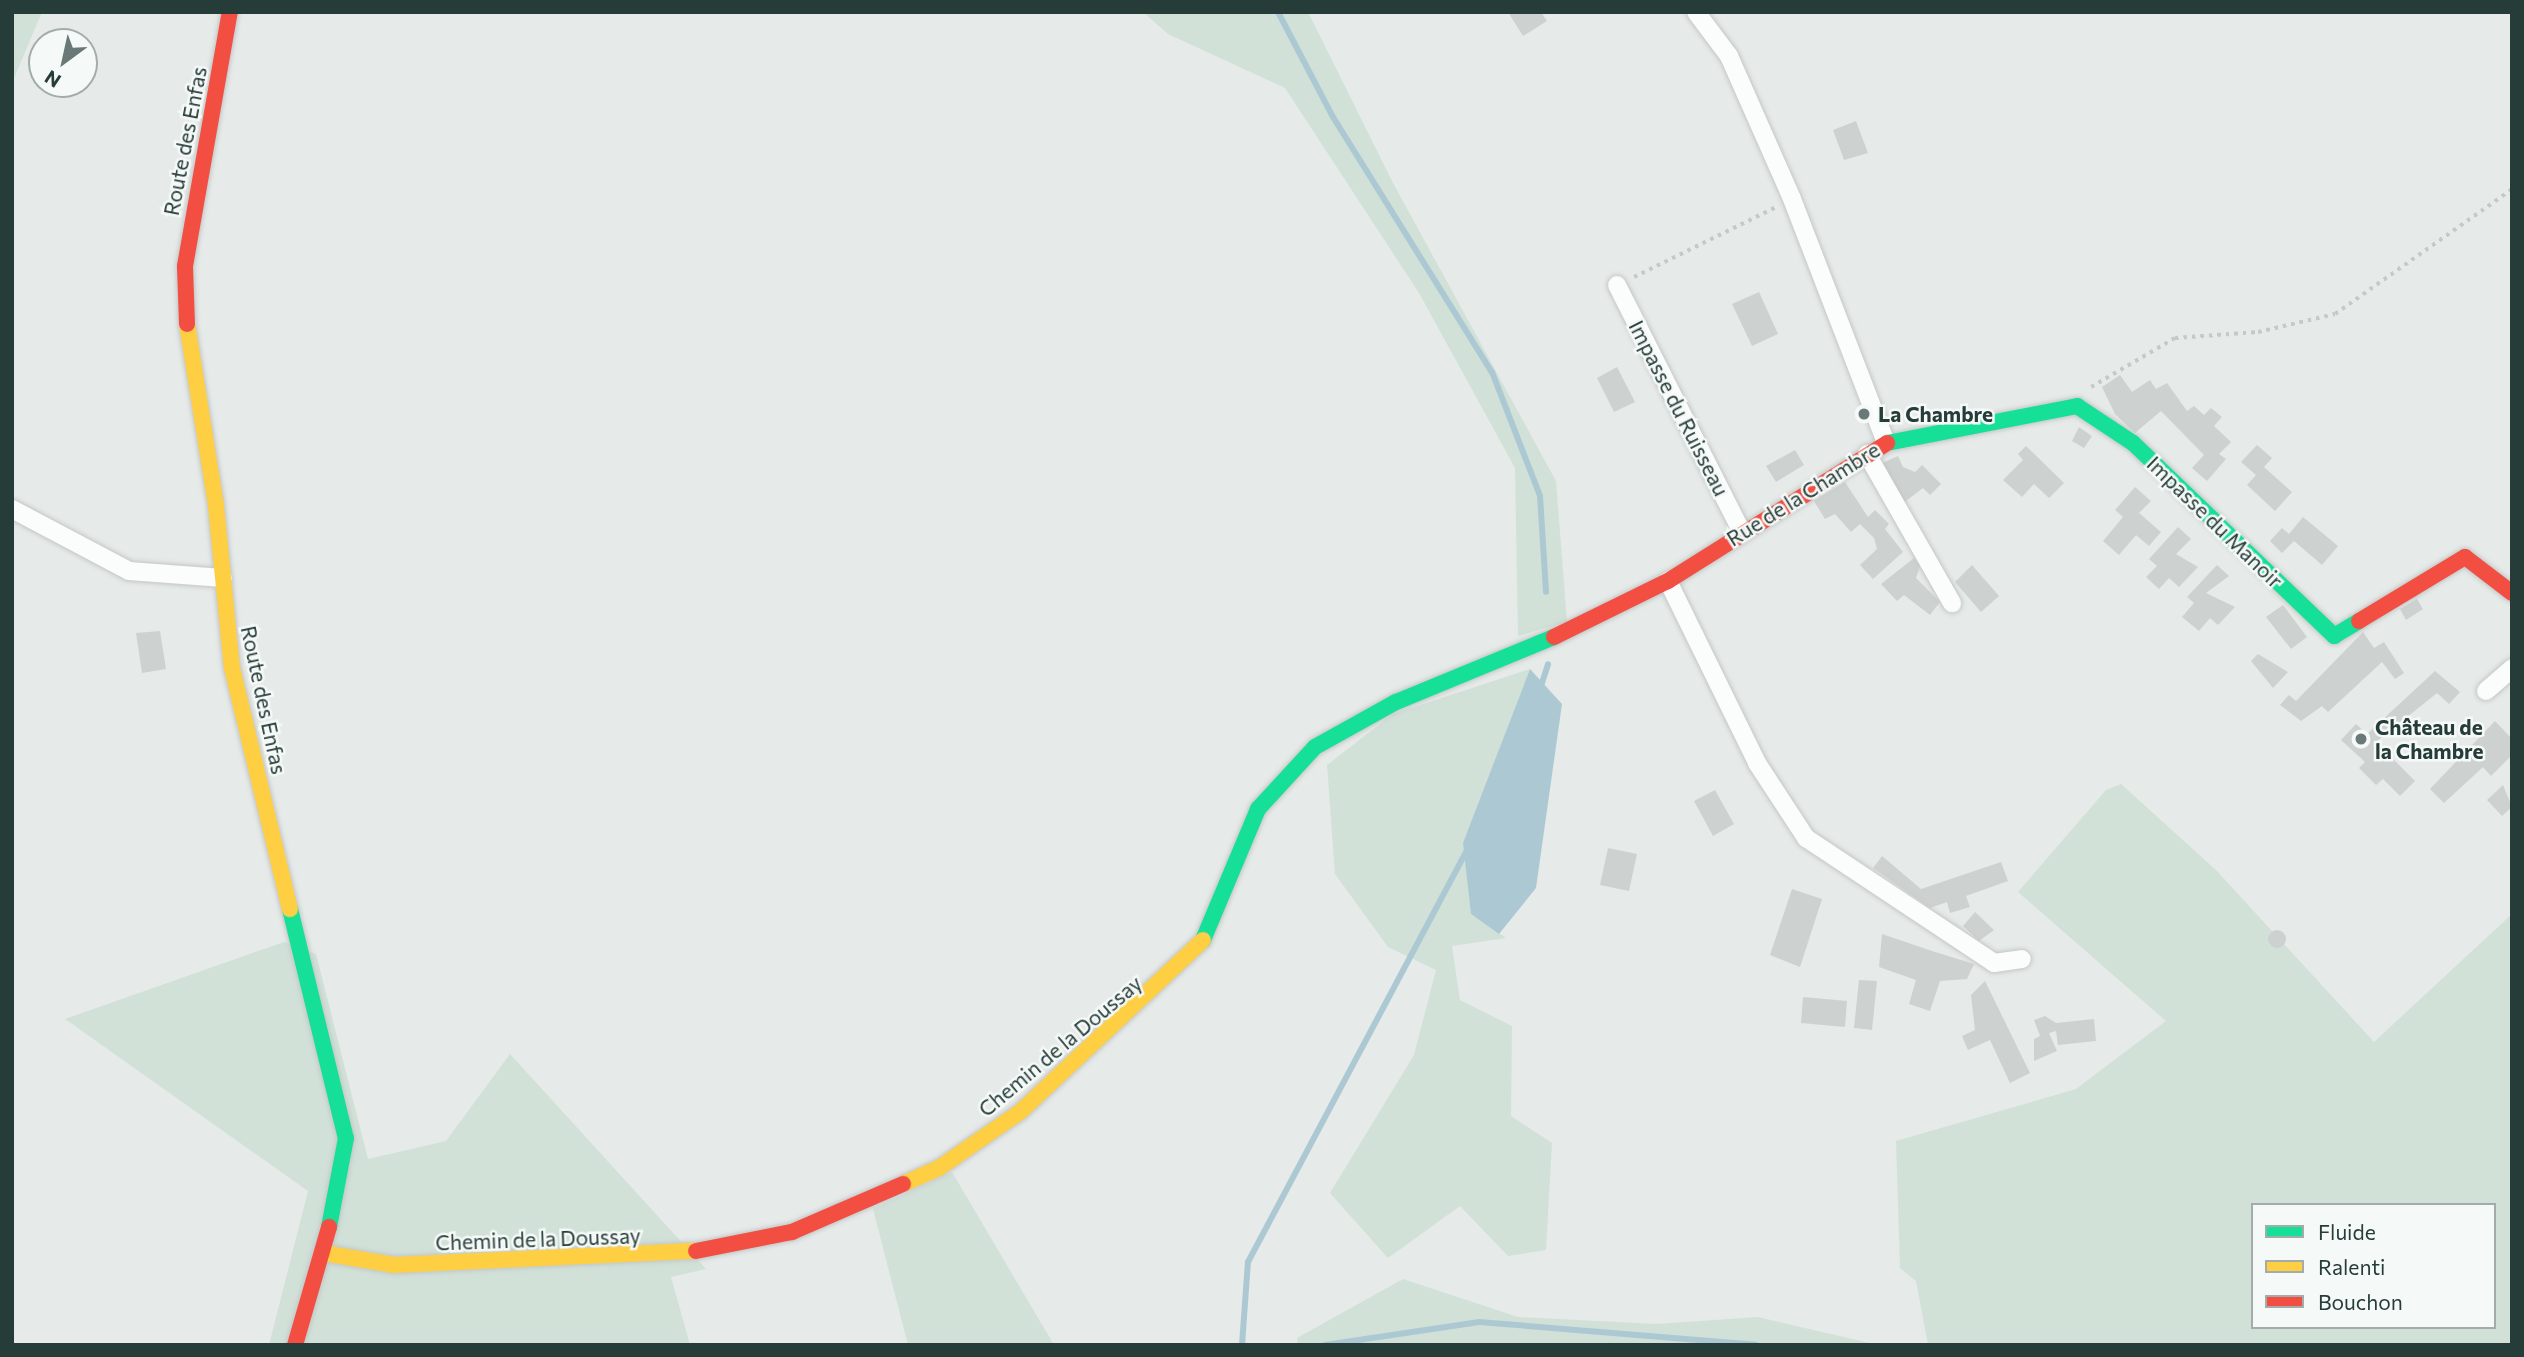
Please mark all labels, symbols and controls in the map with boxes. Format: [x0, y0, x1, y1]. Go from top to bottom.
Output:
north arrow [28, 28, 98, 98]
street label: Route des Enfas [158, 64, 212, 218]
text: N [40, 66, 65, 93]
street label: Impasse du Ruisseau [1624, 316, 1734, 500]
place label: La Chambre [1878, 401, 1993, 427]
marker: La Chambre [1856, 406, 1872, 422]
street label: Rue de la Chambre [1722, 437, 1884, 551]
street label: Impasse du Manoir [2142, 451, 2288, 593]
street label: Route des Enfas [236, 623, 292, 777]
place label: Château de la Chambre [2375, 714, 2484, 764]
marker: Château de la Chambre [2353, 731, 2369, 747]
street label: Chemin de la Doussay [973, 970, 1147, 1122]
legend [2251, 1203, 2496, 1329]
text: Fluide [2318, 1219, 2376, 1244]
street label: Chemin de la Doussay [435, 1223, 641, 1255]
text: Ralenti [2318, 1254, 2385, 1279]
text: Bouchon [2318, 1289, 2403, 1314]

